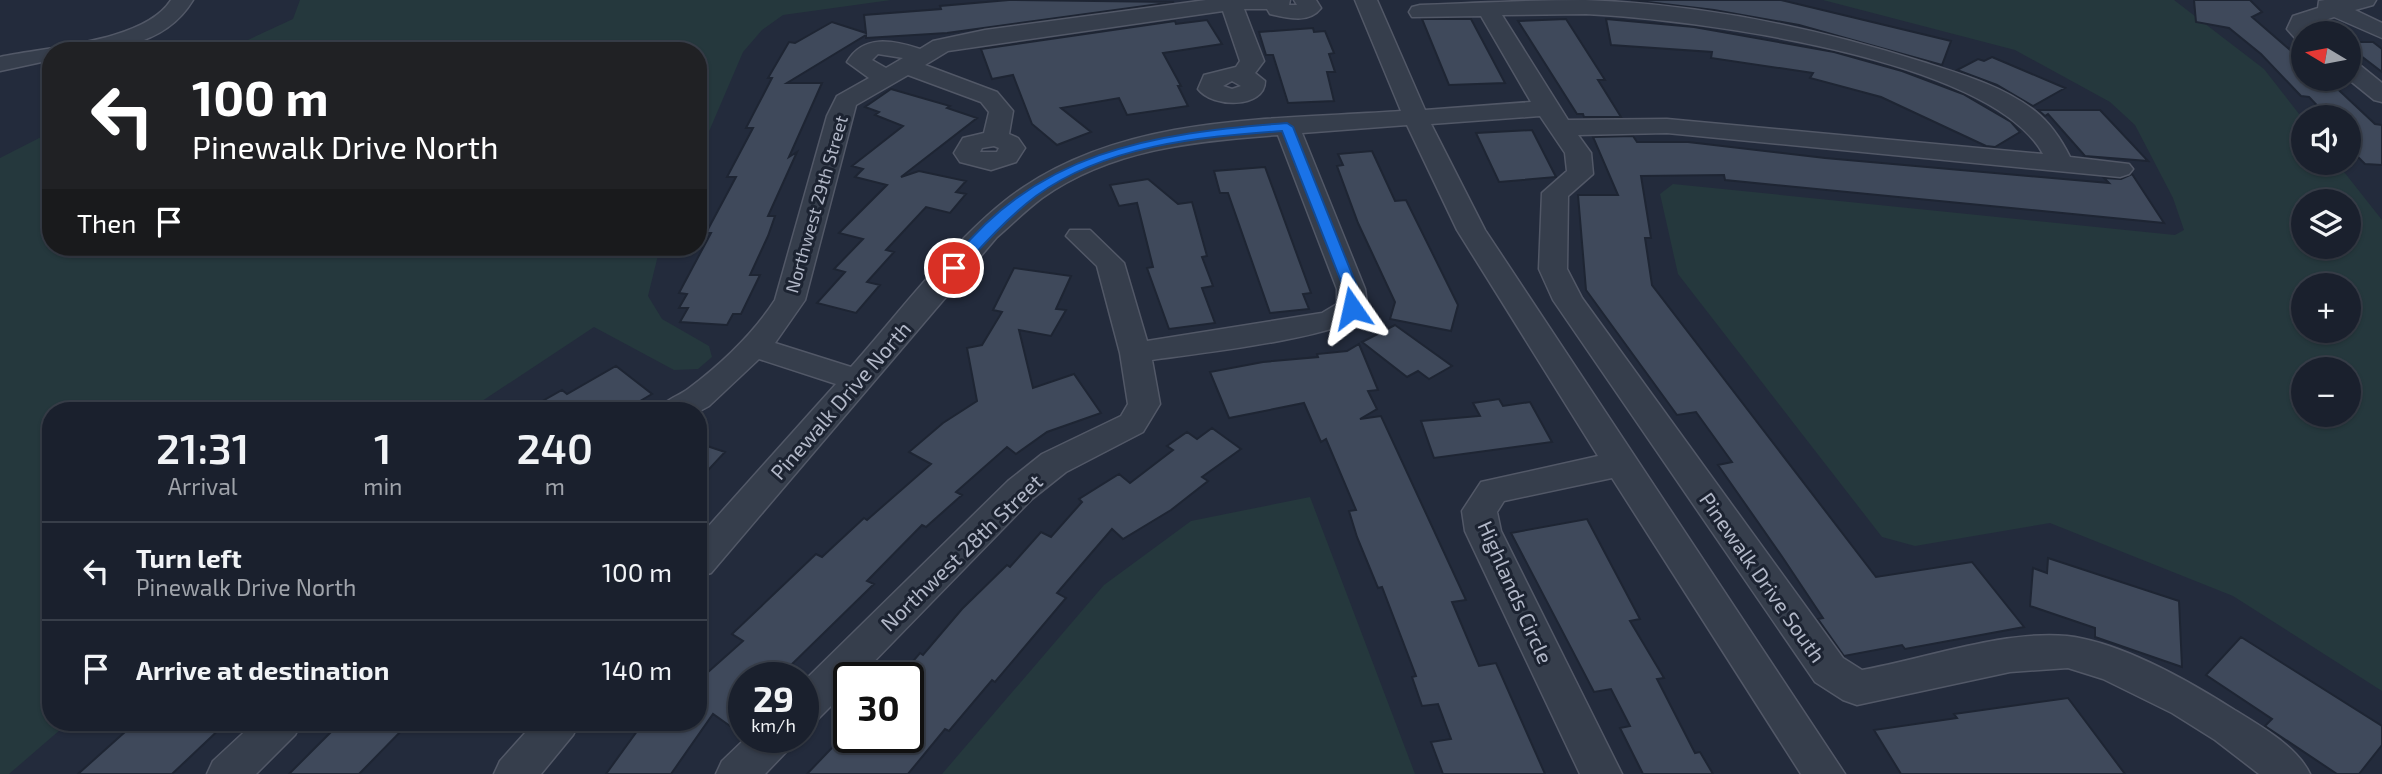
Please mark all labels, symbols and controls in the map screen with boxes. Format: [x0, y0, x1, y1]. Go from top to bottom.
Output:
north arrow [2291, 21, 2361, 91]
map controls [2291, 21, 2361, 427]
text: 100 m [192, 67, 329, 126]
icon: left [77, 70, 168, 161]
button: sound [2291, 105, 2361, 175]
street label: Northwest 29th Street [780, 113, 852, 295]
text: Pinewalk Drive North [192, 127, 499, 165]
button: layers [2291, 189, 2361, 259]
icon: arrive [150, 203, 188, 241]
text: Then [77, 207, 136, 238]
pin [924, 238, 984, 298]
icon: arrive [935, 249, 973, 287]
position arrow [1315, 271, 1389, 345]
button: + [2291, 273, 2361, 343]
street label: Pinewalk Drive North [765, 316, 915, 484]
button: − [2291, 357, 2361, 427]
text: 21:31 [156, 422, 249, 472]
text: 1 [374, 422, 392, 472]
text: 240 [517, 422, 593, 472]
street label: Northwest 28th Street [875, 468, 1047, 636]
text: Arrival [168, 472, 238, 500]
text: min [363, 472, 402, 500]
text: m [545, 472, 565, 500]
street label: Pinewalk Drive South [1695, 487, 1831, 667]
street label: Highlands Circle [1473, 517, 1559, 667]
text: Turn left [136, 542, 242, 573]
icon: left [77, 552, 115, 590]
text: 100 m [602, 556, 672, 587]
text: Pinewalk Drive North [136, 573, 356, 601]
icon: arrive [77, 650, 115, 688]
text: Arrive at destination [136, 654, 389, 685]
text: 140 m [601, 654, 672, 685]
speed limit sign: 30 [833, 662, 924, 753]
text: 29 [753, 677, 794, 719]
text: km/h [751, 714, 796, 736]

